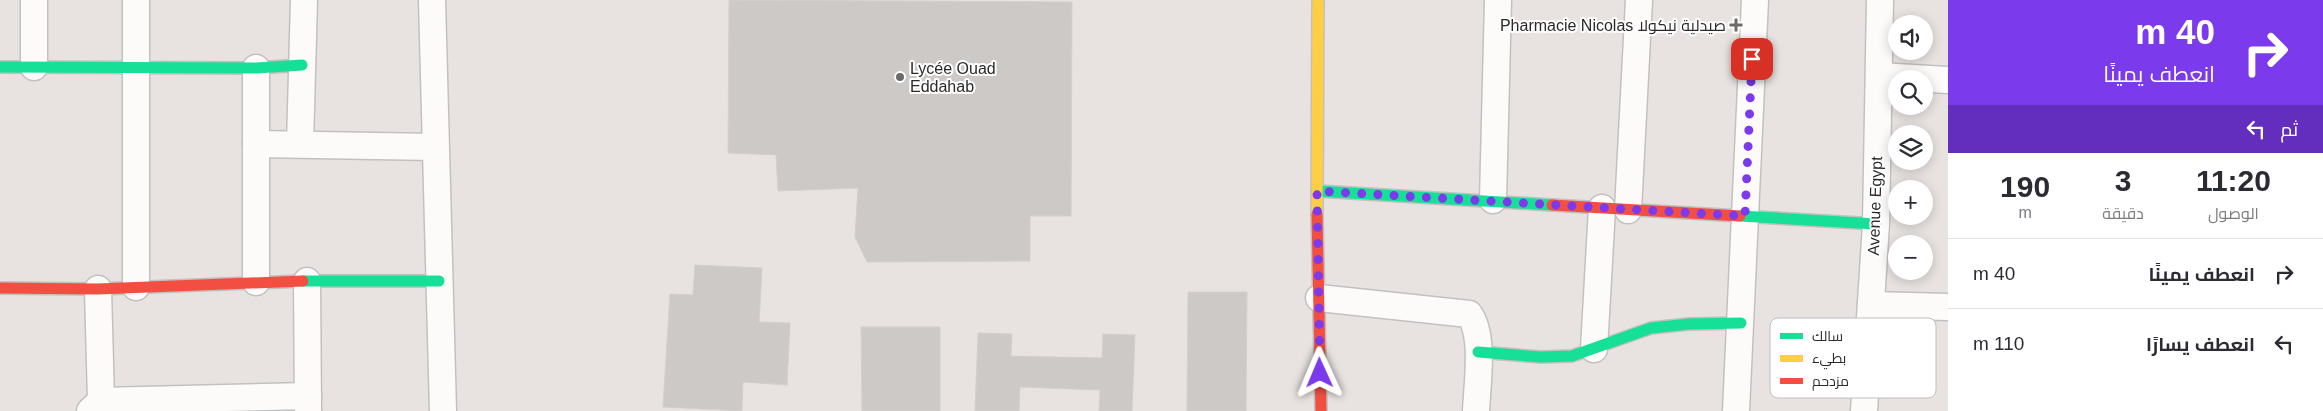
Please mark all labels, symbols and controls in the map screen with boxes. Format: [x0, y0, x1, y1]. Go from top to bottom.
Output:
text: 40 m [2135, 12, 2215, 51]
map controls [1888, 15, 1933, 280]
button: sound [1888, 15, 1933, 60]
place label: Pharmacie Nicolas صيدلية نيكولا [1500, 17, 1726, 35]
marker: Pharmacie Nicolas صيدلية نيكولا [1730, 19, 1742, 31]
icon: right [2233, 20, 2298, 85]
pin [1731, 38, 1773, 80]
icon: arrive [1738, 45, 1766, 73]
place label: Lycée Ouad Eddahab [910, 60, 996, 95]
text: انعطف يمينًا [2103, 62, 2215, 87]
button: search [1888, 70, 1933, 115]
marker: Lycée Ouad Eddahab [894, 71, 906, 83]
icon: left [2242, 115, 2270, 143]
text: ثم [2280, 119, 2298, 140]
button: layers [1888, 125, 1933, 170]
street label: Avenue Egypt [1865, 156, 1885, 256]
text: 3 [2115, 164, 2131, 197]
text: 11:20 [2196, 164, 2271, 197]
text: 190 [2000, 170, 2050, 203]
button: + [1888, 180, 1933, 225]
text: m [2018, 204, 2032, 221]
text: دقيقة [2102, 205, 2144, 222]
text: الوصول [2208, 205, 2259, 222]
button: − [1888, 235, 1933, 280]
icon: right [2270, 260, 2298, 288]
text: 40 m [1973, 263, 2015, 284]
text: انعطف يمينًا [2148, 264, 2255, 285]
legend [1770, 318, 1936, 398]
text: سالك [1812, 328, 1843, 344]
icon: left [2270, 330, 2298, 358]
text: 110 m [1973, 333, 2024, 354]
text: انعطف يسارًا [2146, 334, 2255, 355]
position arrow [1293, 346, 1345, 398]
text: بطيء [1812, 350, 1846, 370]
text: مزدحم [1812, 373, 1849, 391]

